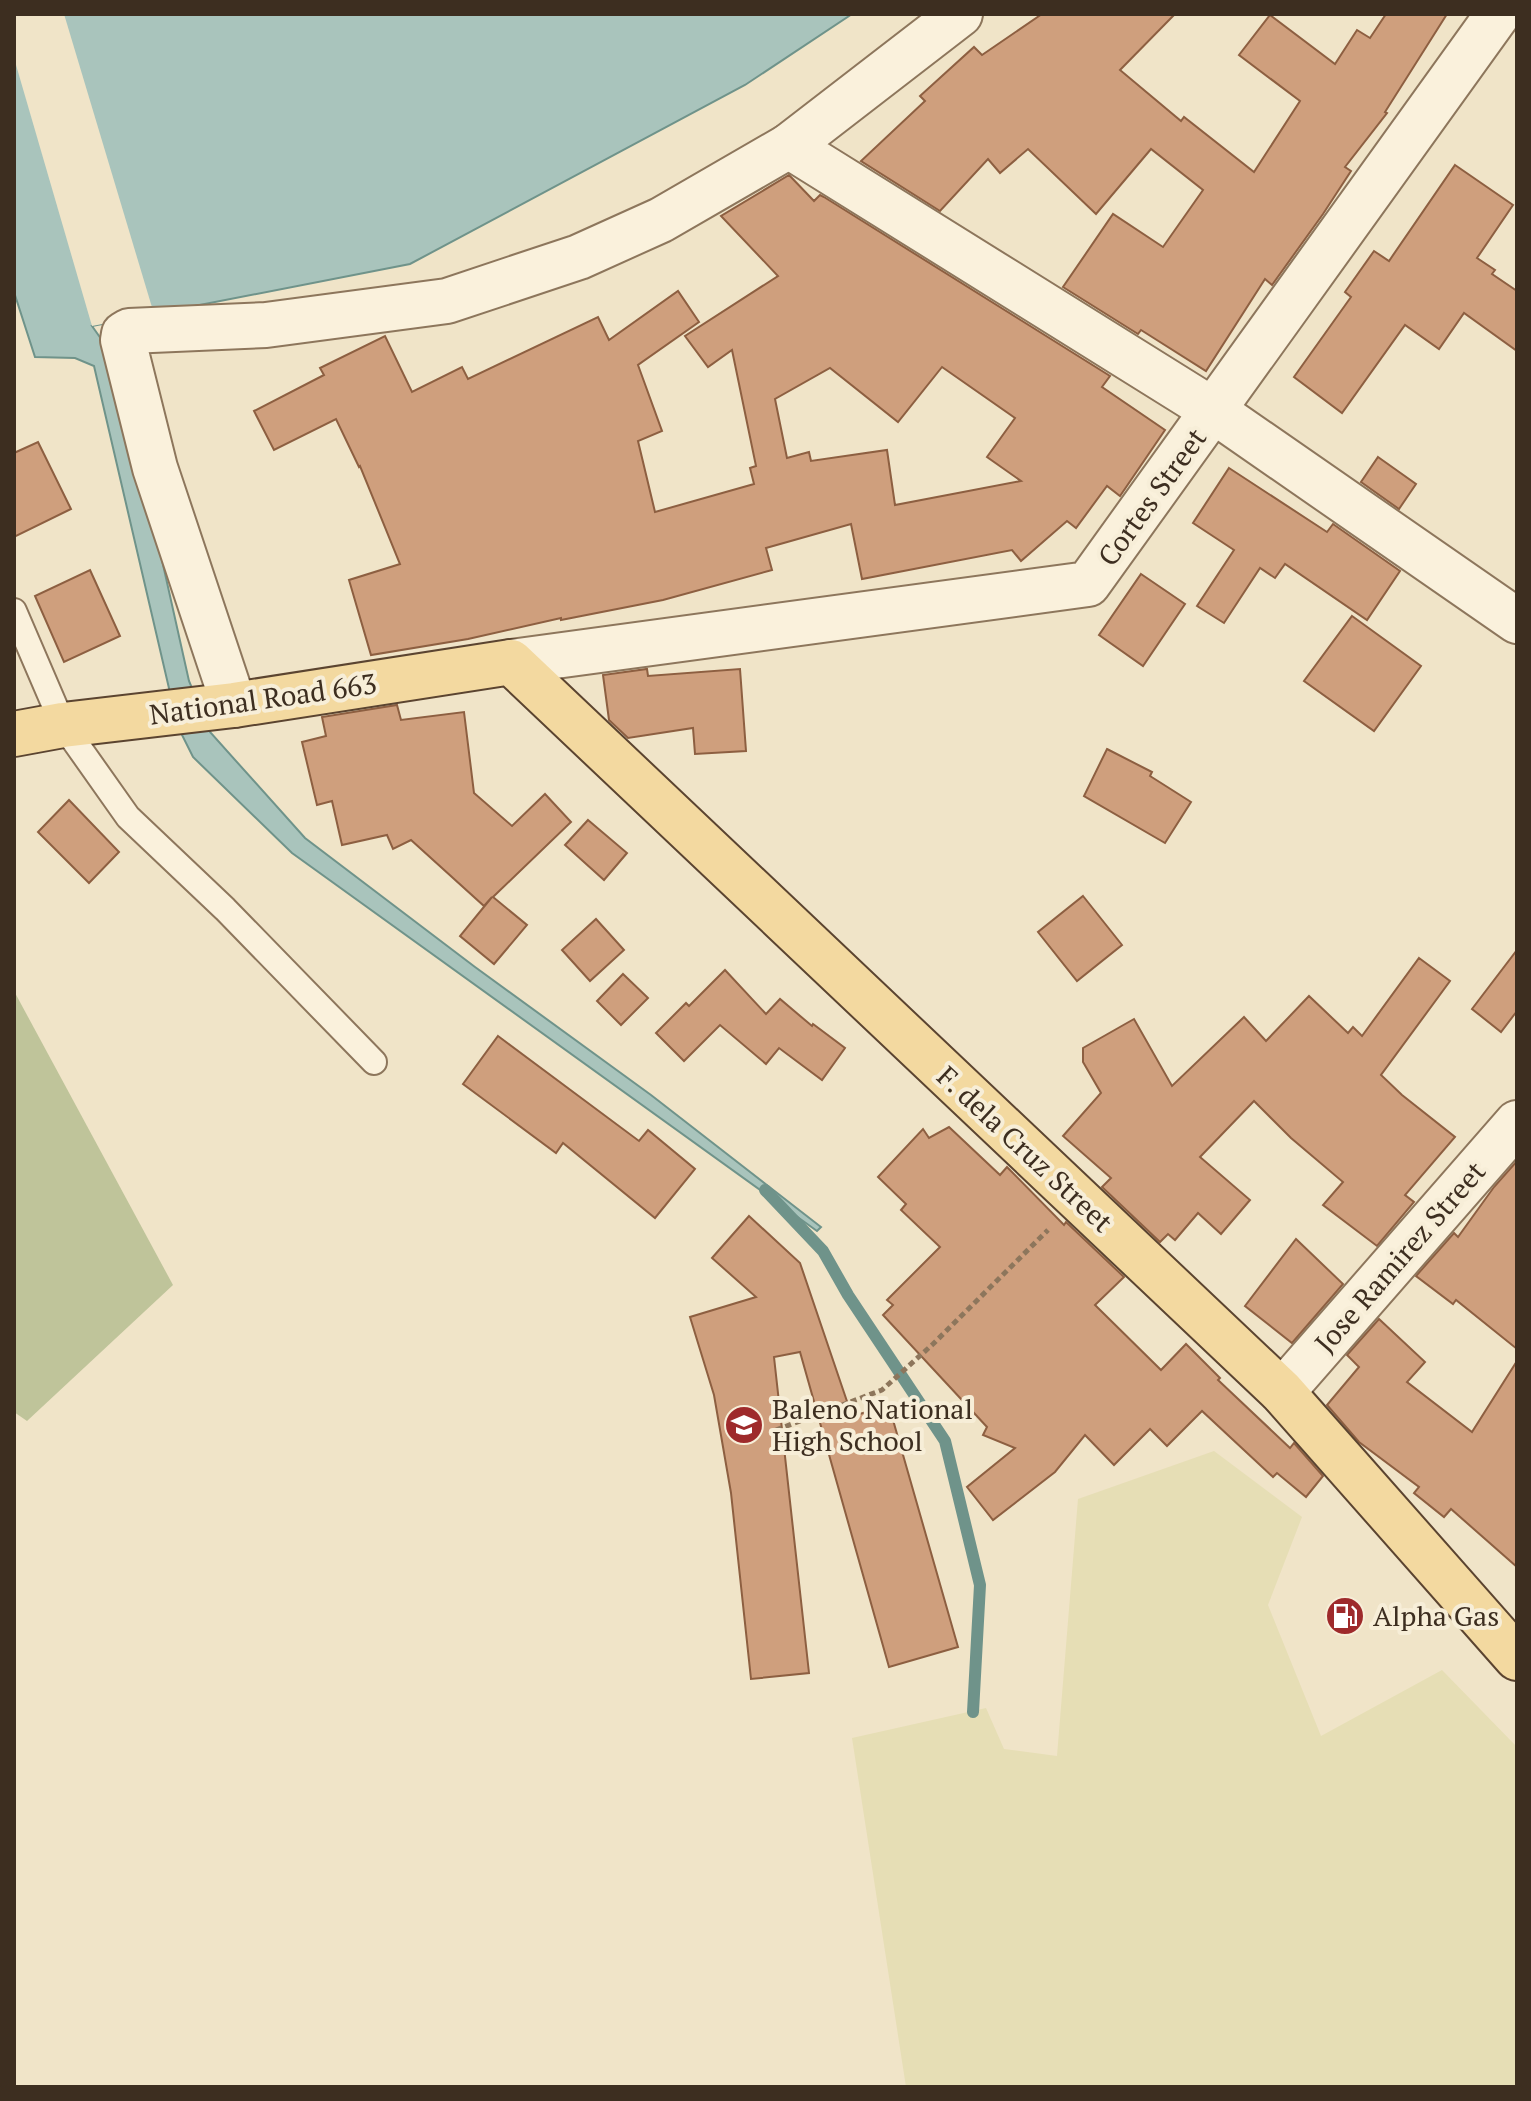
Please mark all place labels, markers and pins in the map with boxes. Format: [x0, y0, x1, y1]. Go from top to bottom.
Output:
place label: Baleno National High School [772, 1390, 973, 1459]
school or university icon: Baleno National High School [723, 1404, 765, 1446]
fuel station icon: Alpha Gas [1324, 1595, 1366, 1637]
place label: Alpha Gas [1373, 1597, 1499, 1634]

